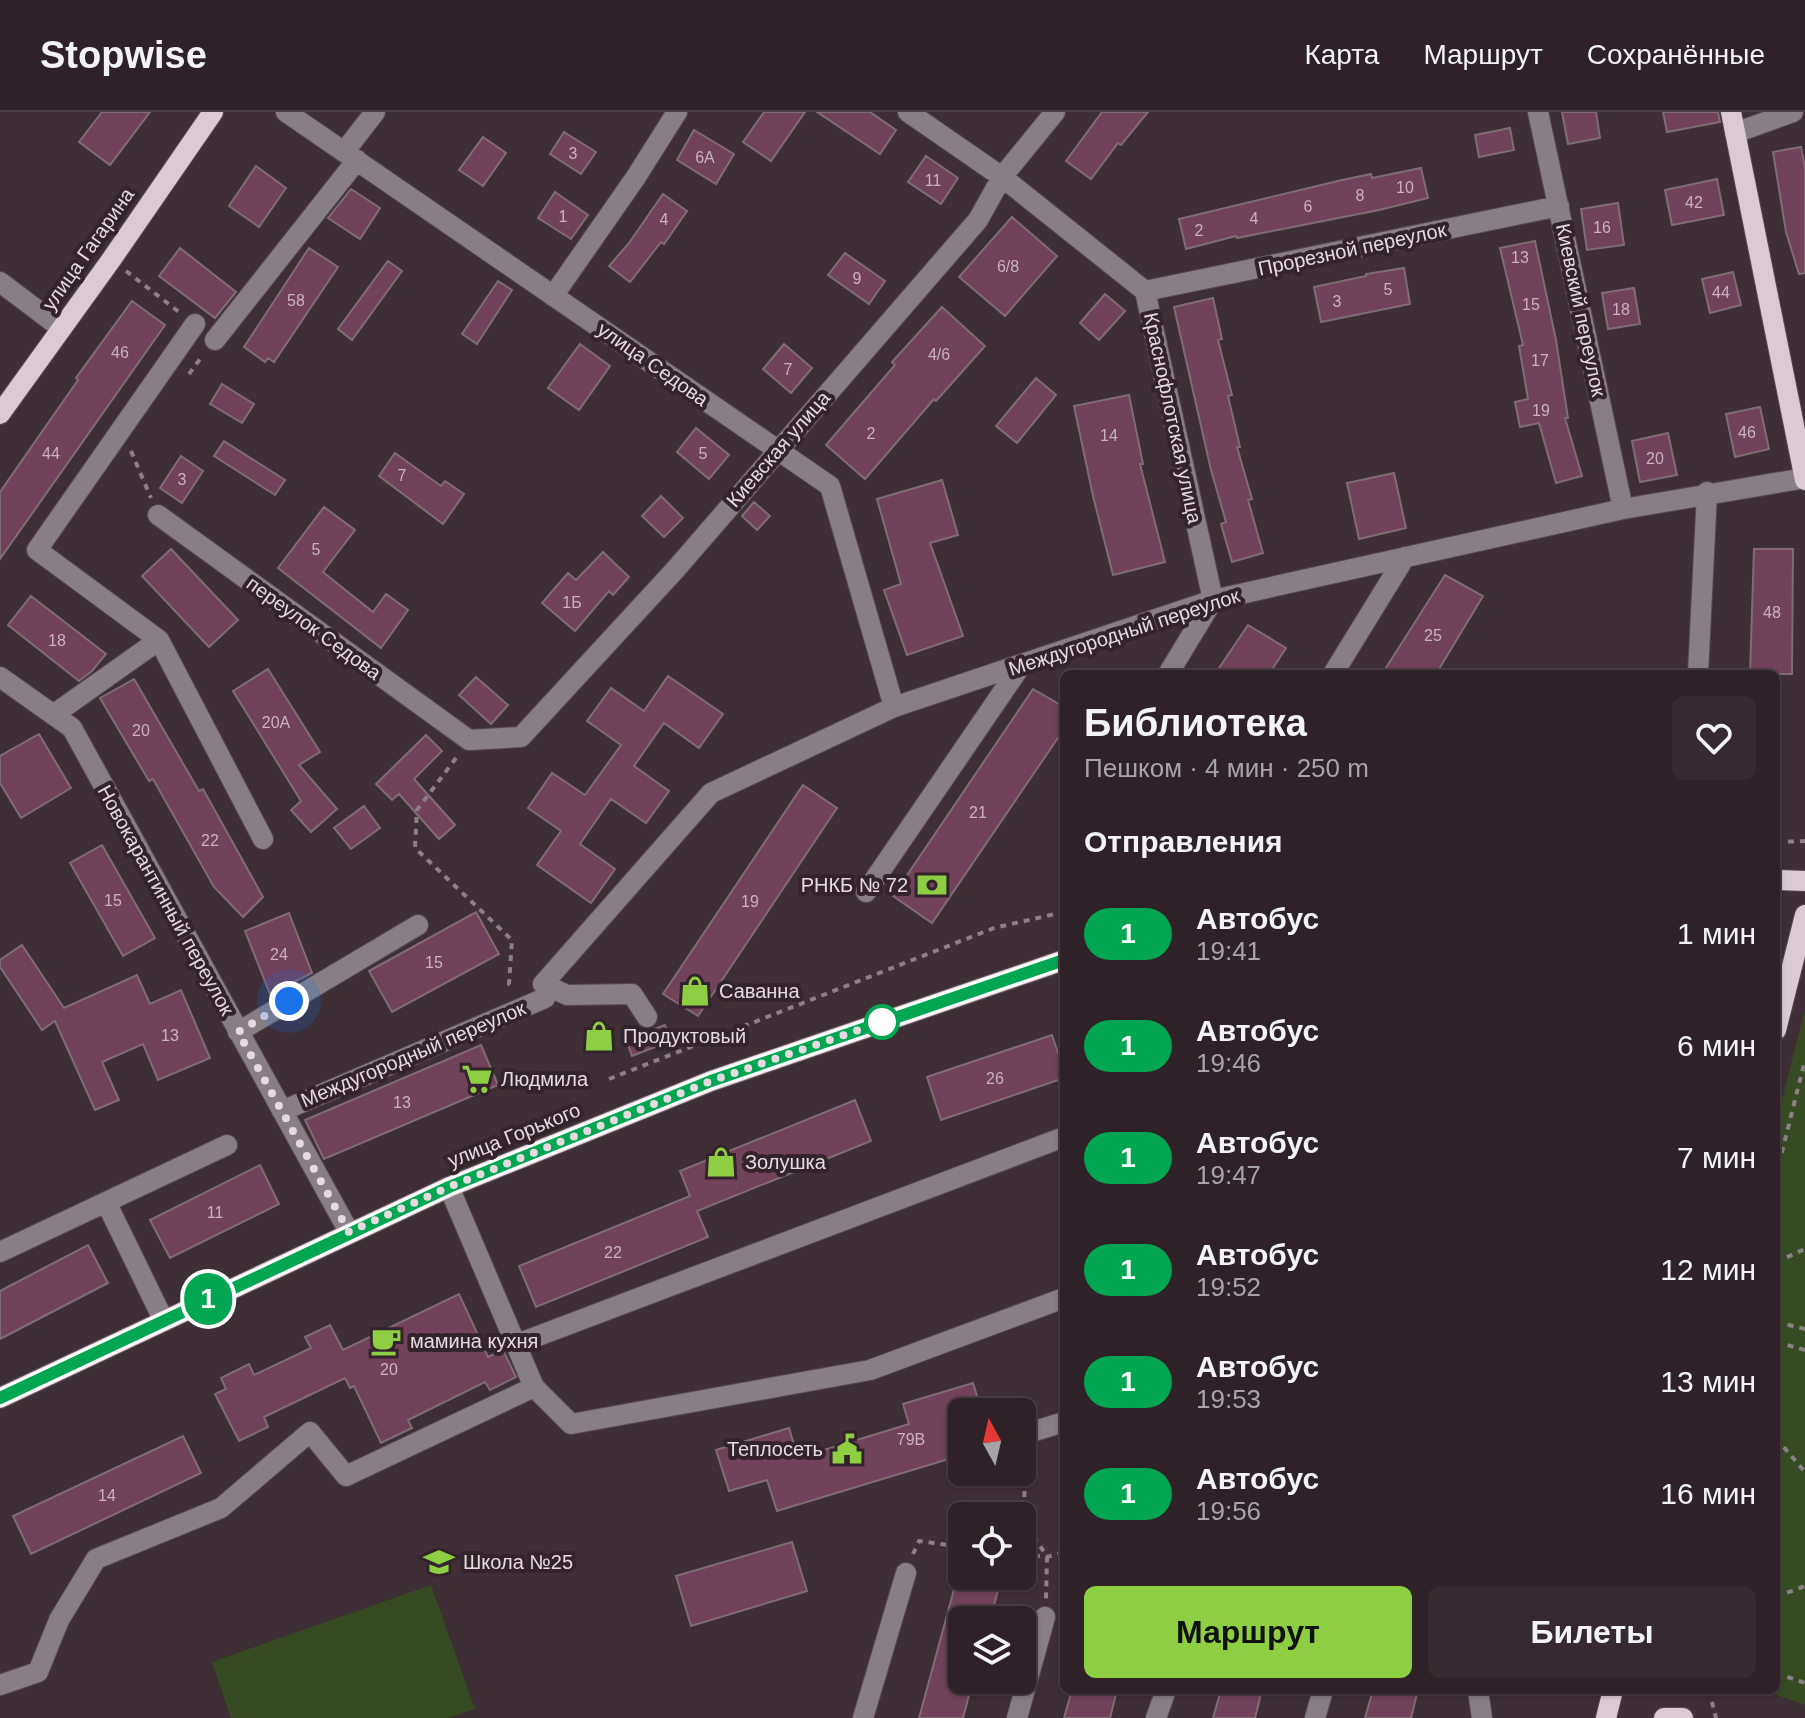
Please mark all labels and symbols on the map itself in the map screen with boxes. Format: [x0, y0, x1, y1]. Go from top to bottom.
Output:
house number: 3 [569, 145, 578, 162]
house number: 6А [695, 149, 715, 166]
house number: 11 [925, 172, 941, 189]
house number: 10 [1396, 179, 1414, 196]
street label: улица Гагарина [38, 183, 139, 314]
house number: 8 [1356, 187, 1365, 204]
house number: 42 [1685, 194, 1703, 211]
house number: 6 [1304, 198, 1313, 215]
house number: 1 [559, 208, 568, 225]
house number: 4 [1250, 210, 1259, 227]
house number: 4 [660, 211, 669, 228]
street label: Прорезной переулок [1256, 218, 1448, 280]
house number: 16 [1593, 219, 1611, 236]
street label: Киевский переулок [1552, 221, 1610, 399]
house number: 2 [1195, 222, 1204, 239]
house number: 13 [1511, 249, 1529, 266]
house number: 6/8 [997, 258, 1019, 275]
house number: 9 [853, 270, 862, 287]
house number: 5 [1384, 281, 1393, 298]
house number: 44 [1712, 284, 1730, 301]
house number: 58 [287, 292, 305, 309]
house number: 3 [1333, 293, 1342, 310]
house number: 15 [1522, 296, 1540, 313]
house number: 18 [1612, 301, 1630, 318]
street label: Краснофлотская улица [1140, 310, 1206, 526]
street label: улица Седова [593, 318, 713, 411]
house number: 46 [111, 344, 129, 361]
house number: 4/6 [928, 346, 950, 363]
house number: 17 [1531, 352, 1549, 369]
house number: 7 [784, 361, 793, 378]
street label: Киевская улица [722, 386, 835, 511]
house number: 19 [1532, 402, 1550, 419]
house number: 46 [1738, 424, 1756, 441]
house number: 2 [867, 425, 876, 442]
house number: 14 [1100, 427, 1118, 444]
house number: 44 [42, 445, 60, 462]
house number: 5 [699, 445, 708, 462]
house number: 20 [1646, 450, 1664, 467]
house number: 7 [398, 467, 407, 484]
house number: 3 [178, 471, 187, 488]
house number: 5 [312, 541, 321, 558]
street label: переулок Седова [243, 572, 386, 685]
street label: Междугородный переулок [1006, 584, 1243, 680]
house number: 1Б [562, 594, 582, 611]
house number: 48 [1763, 604, 1781, 621]
house number: 25 [1424, 627, 1442, 644]
house number: 18 [48, 632, 66, 649]
house number: 20А [262, 714, 291, 731]
house number: 20 [132, 722, 150, 739]
street label: Новокарантинный переулок [93, 781, 239, 1019]
house number: 21 [969, 804, 987, 821]
house number: 22 [201, 832, 219, 849]
bank icon: РНКБ № 72 [915, 868, 949, 902]
place label: РНКБ № 72 [801, 874, 908, 896]
house number: 15 [104, 892, 122, 909]
house number: 19 [741, 893, 759, 910]
house number: 24 [270, 946, 288, 963]
house number: 15 [425, 954, 443, 971]
shop icon: Саванна [678, 974, 712, 1008]
place label: Саванна [719, 980, 800, 1002]
your location [269, 981, 309, 1021]
street label: Междугородный переулок [297, 997, 529, 1111]
unlabelled marker [865, 1005, 899, 1039]
shop icon: Продуктовый [582, 1019, 616, 1053]
place label: Продуктовый [623, 1025, 746, 1047]
house number: 13 [161, 1027, 179, 1044]
supermarket icon: Людмила [460, 1062, 494, 1096]
place label: Людмила [501, 1068, 589, 1090]
house number: 26 [986, 1070, 1004, 1087]
house number: 13 [393, 1094, 411, 1111]
street label: улица Горького [445, 1098, 583, 1172]
shop icon: Золушка [704, 1145, 738, 1179]
place label: Золушка [745, 1151, 827, 1173]
house number: 11 [207, 1204, 223, 1221]
house number: 22 [604, 1244, 622, 1261]
line badge: 1 [182, 1273, 234, 1325]
cafe icon: мамина кухня [369, 1324, 403, 1358]
place label: мамина кухня [410, 1330, 538, 1352]
house number: 20 [380, 1361, 398, 1378]
north arrow [948, 1398, 1036, 1486]
house number: 79В [897, 1431, 925, 1448]
public building icon: Теплосеть [830, 1432, 864, 1466]
place label: Теплосеть [727, 1438, 823, 1460]
house number: 14 [98, 1487, 116, 1504]
school or university icon: Школа №25 [422, 1545, 456, 1579]
place label: Школа №25 [463, 1551, 573, 1573]

